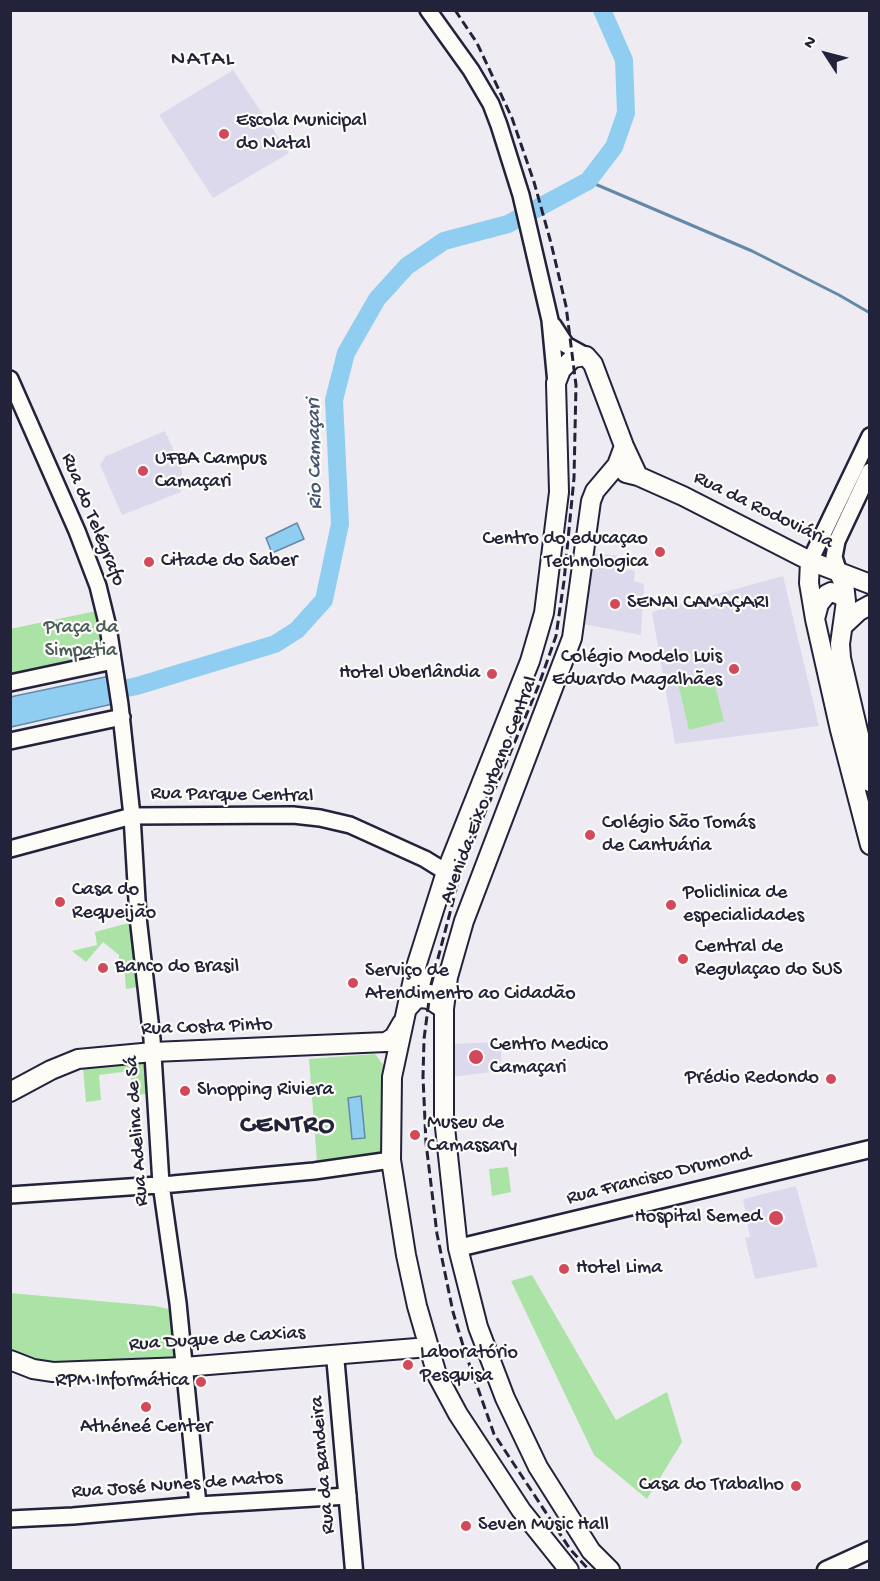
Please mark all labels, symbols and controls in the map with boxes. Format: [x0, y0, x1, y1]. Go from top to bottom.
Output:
north arrow [796, 24, 856, 84]
text: N [800, 33, 822, 53]
district label: NATAL [171, 48, 235, 74]
place label: Escola Municipal do Natal [236, 110, 367, 157]
marker: Escola Municipal do Natal [217, 127, 231, 141]
water label: Rio Camaçari [302, 398, 330, 510]
place label: UFBA Campus Camaçari [155, 448, 266, 495]
street label: Rua do Telégrafo [54, 450, 130, 590]
marker: UFBA Campus Camaçari [136, 464, 150, 478]
street label: Rua da Rodoviária [689, 467, 837, 555]
place label: Centro do educaçao Technologica [483, 528, 648, 575]
marker: Centro do educaçao Technologica [653, 545, 667, 559]
place label: Citade do Saber [161, 550, 297, 574]
marker: Citade do Saber [142, 555, 156, 569]
place label: SENAI CAMAÇARI [627, 592, 769, 616]
marker: SENAI CAMAÇARI [608, 597, 622, 611]
park label: Praça da Simpatia [44, 617, 118, 664]
place label: Colégio Modelo Luis Eduardo Magalhães [552, 646, 722, 693]
place label: Hotel Uberlândia [339, 662, 480, 686]
marker: Colégio Modelo Luis Eduardo Magalhães [727, 662, 741, 676]
marker: Hotel Uberlândia [485, 667, 499, 681]
street label: Avenida Eixo Urbano Central [436, 673, 544, 907]
street label: Rua Parque Central [150, 783, 314, 809]
place label: Colégio São Tomás de Cantuária [602, 812, 755, 859]
marker: Colégio São Tomás de Cantuária [583, 828, 597, 842]
place label: Casa do Requeijão [72, 879, 156, 926]
place label: Policlinica de especialidades [683, 882, 804, 929]
marker: Casa do Requeijão [53, 895, 67, 909]
marker: Policlinica de especialidades [664, 898, 678, 912]
place label: Central de Regulaçao do SUS [695, 936, 842, 983]
marker: Central de Regulaçao do SUS [676, 952, 690, 966]
place label: Banco do Brasil [115, 956, 239, 980]
place label: Serviço de Atendimento ao Cidadão [365, 960, 576, 1007]
marker: Banco do Brasil [96, 961, 110, 975]
marker: Serviço de Atendimento ao Cidadão [346, 976, 360, 990]
street label: Rua Costa Pinto [141, 1014, 273, 1042]
place label: Centro Medico Camaçari [490, 1034, 608, 1081]
marker: Centro Medico Camaçari [467, 1048, 485, 1066]
street label: Rua Adelina de Sá [121, 1055, 155, 1207]
place label: Prédio Redondo [685, 1067, 819, 1091]
marker: Prédio Redondo [824, 1072, 838, 1086]
place label: Shopping Riviera [197, 1079, 334, 1103]
marker: Shopping Riviera [178, 1084, 192, 1098]
district label: CENTRO [240, 1111, 336, 1143]
place label: Museu de Camassary [427, 1112, 517, 1159]
marker: Museu de Camassary [408, 1128, 422, 1142]
street label: Rua Francisco Drumond [564, 1142, 754, 1212]
place label: Hospital Semed [634, 1206, 762, 1230]
marker: Hospital Semed [767, 1209, 785, 1227]
place label: Hotel Lima [576, 1257, 662, 1281]
marker: Hotel Lima [557, 1262, 571, 1276]
street label: Rua Duque de Caxias [128, 1322, 306, 1358]
place label: Laboratório Pesquisa [420, 1342, 518, 1389]
marker: Laboratório Pesquisa [401, 1358, 415, 1372]
place label: RPM Informática [55, 1370, 189, 1394]
marker: RPM Informática [194, 1375, 208, 1389]
street label: Rua da Bandeira [306, 1395, 342, 1535]
marker: Athéneé Center [139, 1400, 153, 1414]
place label: Athéneé Center [80, 1416, 212, 1440]
street label: Rua José Nunes de Matos [71, 1467, 283, 1505]
place label: Casa do Trabalho [639, 1474, 784, 1498]
marker: Casa do Trabalho [789, 1479, 803, 1493]
place label: Seven Music Hall [478, 1514, 609, 1538]
marker: Seven Music Hall [459, 1519, 473, 1533]

